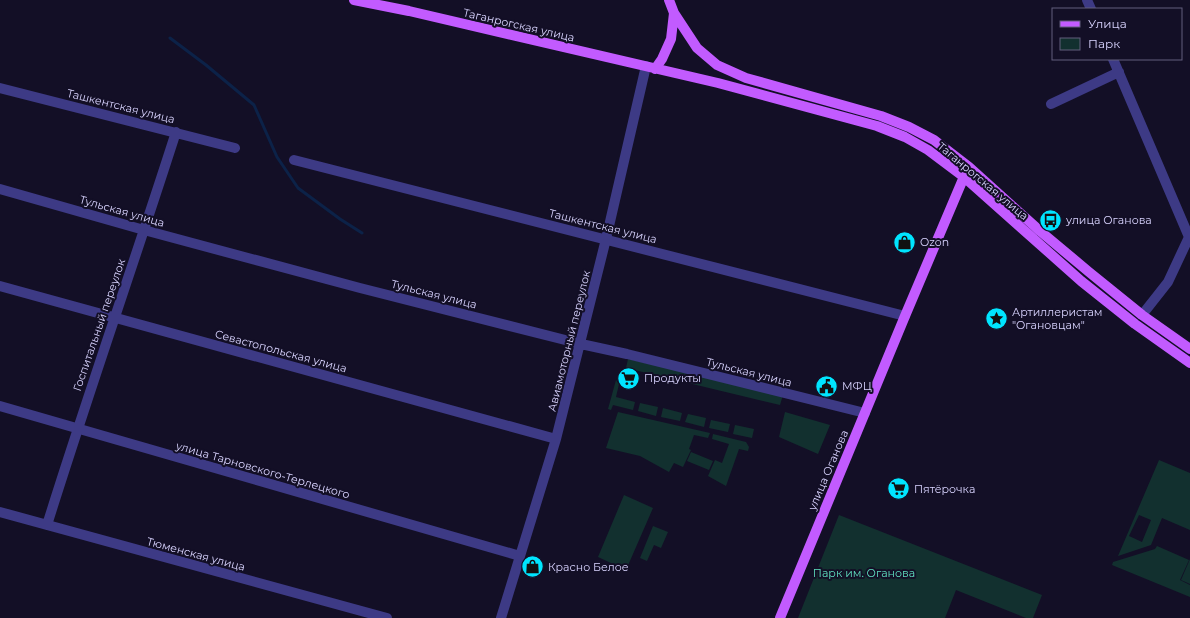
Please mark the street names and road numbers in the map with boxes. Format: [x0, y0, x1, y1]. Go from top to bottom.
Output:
street label: Таганрогская улица [462, 5, 576, 45]
street label: Ташкентская улица [65, 86, 177, 126]
street label: Таганрогская улица [935, 139, 1031, 223]
street label: Тульская улица [78, 192, 166, 230]
street label: Ташкентская улица [547, 206, 659, 246]
street label: Госпитальный переулок [70, 256, 128, 393]
street label: Авиамоторный переулок [545, 268, 593, 413]
street label: Тульская улица [390, 277, 478, 311]
street label: Севастопольская улица [214, 327, 348, 375]
street label: Тульская улица [705, 355, 793, 389]
street label: улица Оганова [804, 428, 851, 513]
street label: улица Тарновского-Терлецкого [173, 438, 352, 502]
street label: Тюменская улица [145, 534, 247, 574]

